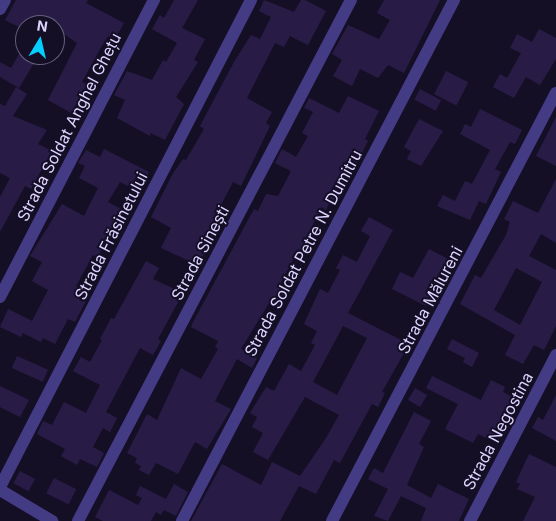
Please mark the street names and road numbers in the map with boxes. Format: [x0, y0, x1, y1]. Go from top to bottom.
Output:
street label: Strada Soldat Anghel Ghețu [13, 30, 125, 224]
street label: Strada Soldat Petre N. Dumitru [240, 146, 366, 360]
street label: Strada Frăsinetului [70, 169, 152, 303]
street label: Strada Sinești [167, 202, 233, 304]
street label: Strada Mălureni [394, 243, 466, 357]
street label: Strada Negostina [459, 369, 537, 493]

